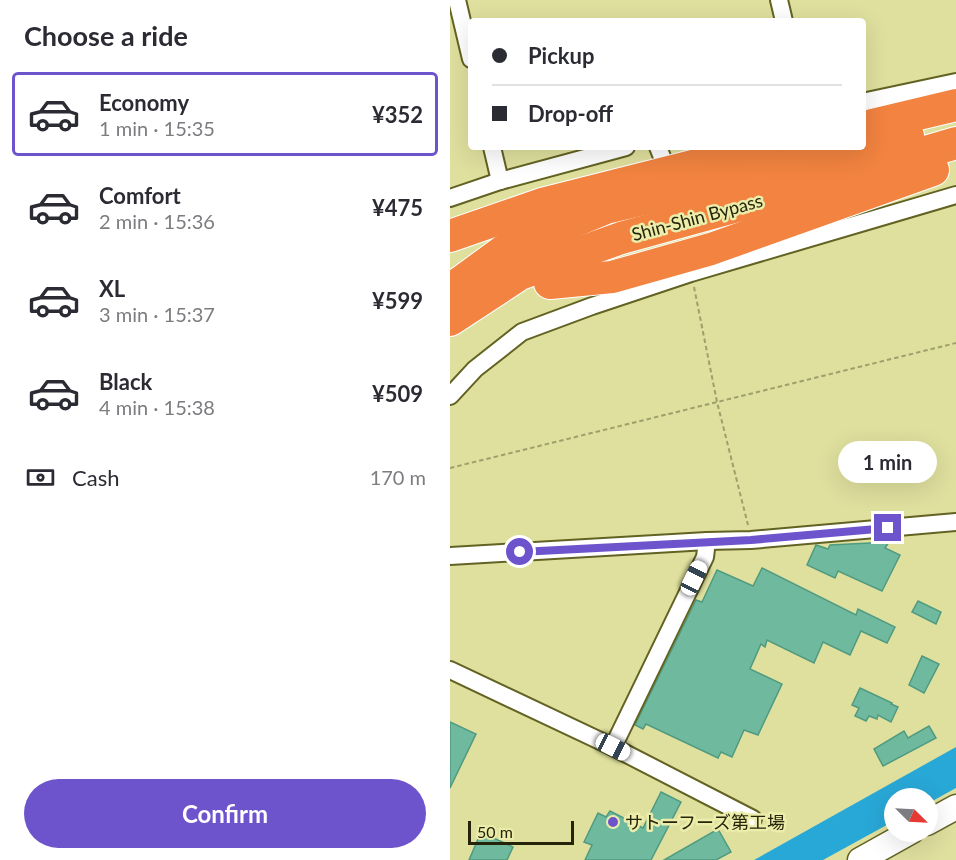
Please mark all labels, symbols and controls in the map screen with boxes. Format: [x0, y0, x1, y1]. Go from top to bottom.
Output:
text: Choose a ride [24, 19, 188, 52]
text: Pickup [528, 42, 594, 69]
icon: car [27, 87, 81, 141]
text: Economy [99, 89, 189, 116]
text: Drop-off [528, 100, 613, 127]
text: ¥352 [372, 101, 423, 128]
text: 1 min · 15:35 [99, 116, 215, 140]
icon: car [27, 180, 81, 234]
text: Comfort [99, 182, 181, 209]
street label: Shin-Shin Bypass [629, 189, 765, 245]
text: ¥475 [372, 194, 423, 221]
text: 2 min · 15:36 [99, 209, 215, 233]
icon: car [27, 273, 81, 327]
text: XL [99, 275, 125, 302]
text: ¥599 [372, 287, 423, 314]
text: 3 min · 15:37 [99, 302, 215, 326]
icon: car [27, 366, 81, 420]
text: Black [99, 368, 152, 395]
text: ¥509 [372, 380, 423, 407]
text: 4 min · 15:38 [99, 395, 215, 419]
callout: 1 min [838, 441, 938, 483]
text: 1 min [863, 450, 912, 474]
icon: cash [24, 461, 57, 494]
text: Cash [72, 464, 119, 491]
text: 170 m [370, 465, 426, 489]
route end [874, 514, 901, 541]
route start [506, 538, 533, 565]
car [678, 558, 710, 598]
car [593, 731, 633, 763]
button: Confirm [24, 779, 426, 848]
north arrow [884, 788, 938, 842]
map controls [884, 788, 938, 842]
place label: サトーフーズ第工場 [625, 811, 785, 833]
marker: サトーフーズ第工場 [606, 815, 620, 829]
scale bar [468, 818, 574, 846]
text: 50 m [477, 822, 513, 841]

